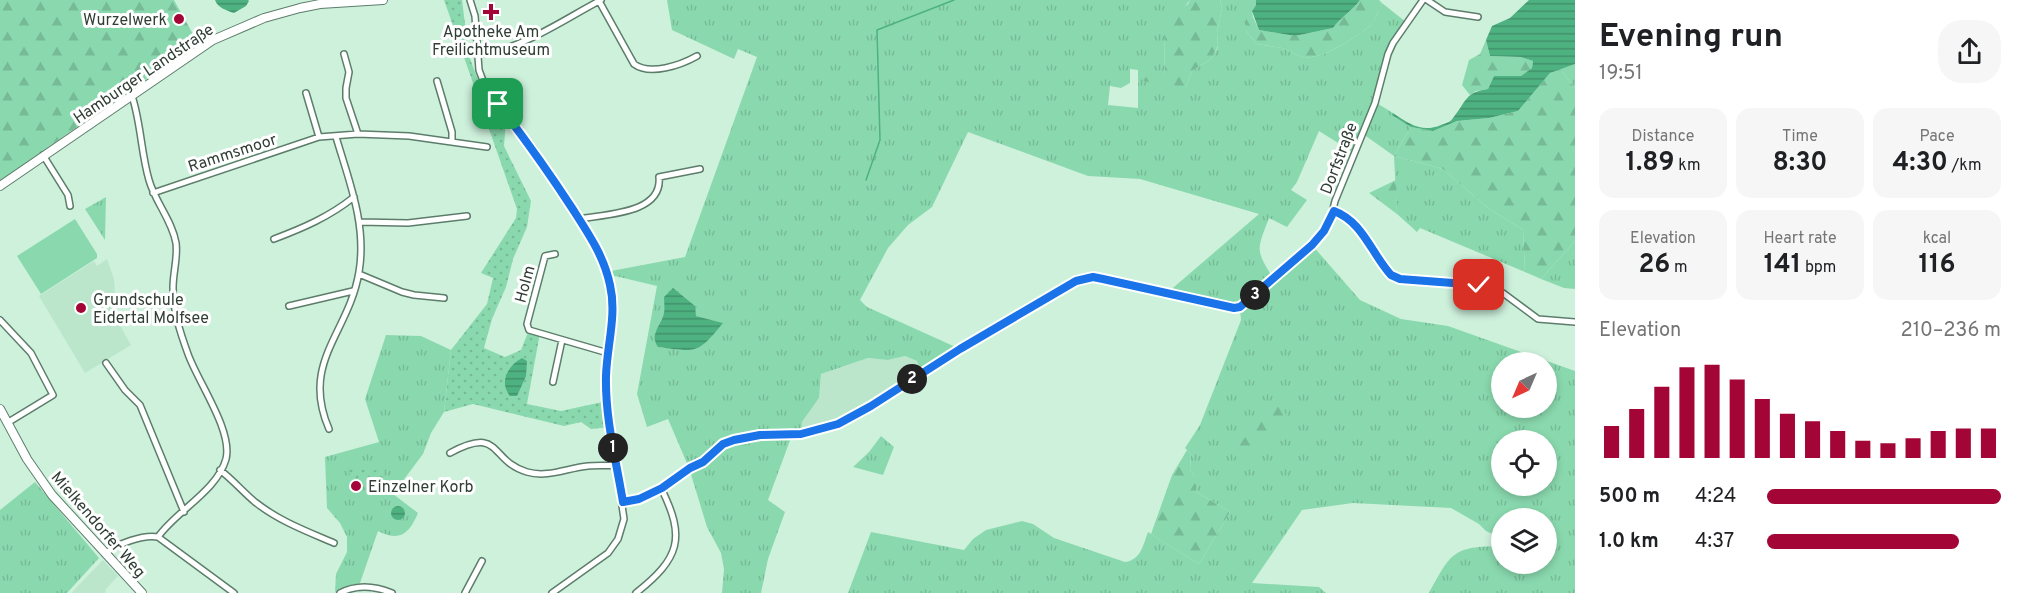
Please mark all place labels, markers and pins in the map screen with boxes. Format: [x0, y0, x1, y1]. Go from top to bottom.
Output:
marker: Apotheke Am Freilichtmuseum [484, 5, 498, 19]
place label: Wurzelwerk [83, 11, 167, 31]
marker: Wurzelwerk [172, 12, 186, 26]
place label: Apotheke Am Freilichtmuseum [432, 23, 550, 61]
pin [472, 78, 523, 129]
pin [1453, 259, 1504, 310]
pin: 3 [1240, 280, 1270, 310]
place label: Grundschule Eidertal Molfsee [93, 291, 209, 329]
marker: Grundschule Eidertal Molfsee [74, 301, 88, 315]
pin: 2 [897, 364, 927, 394]
pin: 1 [598, 433, 628, 463]
place label: Einzelner Korb [368, 478, 474, 498]
marker: Einzelner Korb [349, 479, 363, 493]

